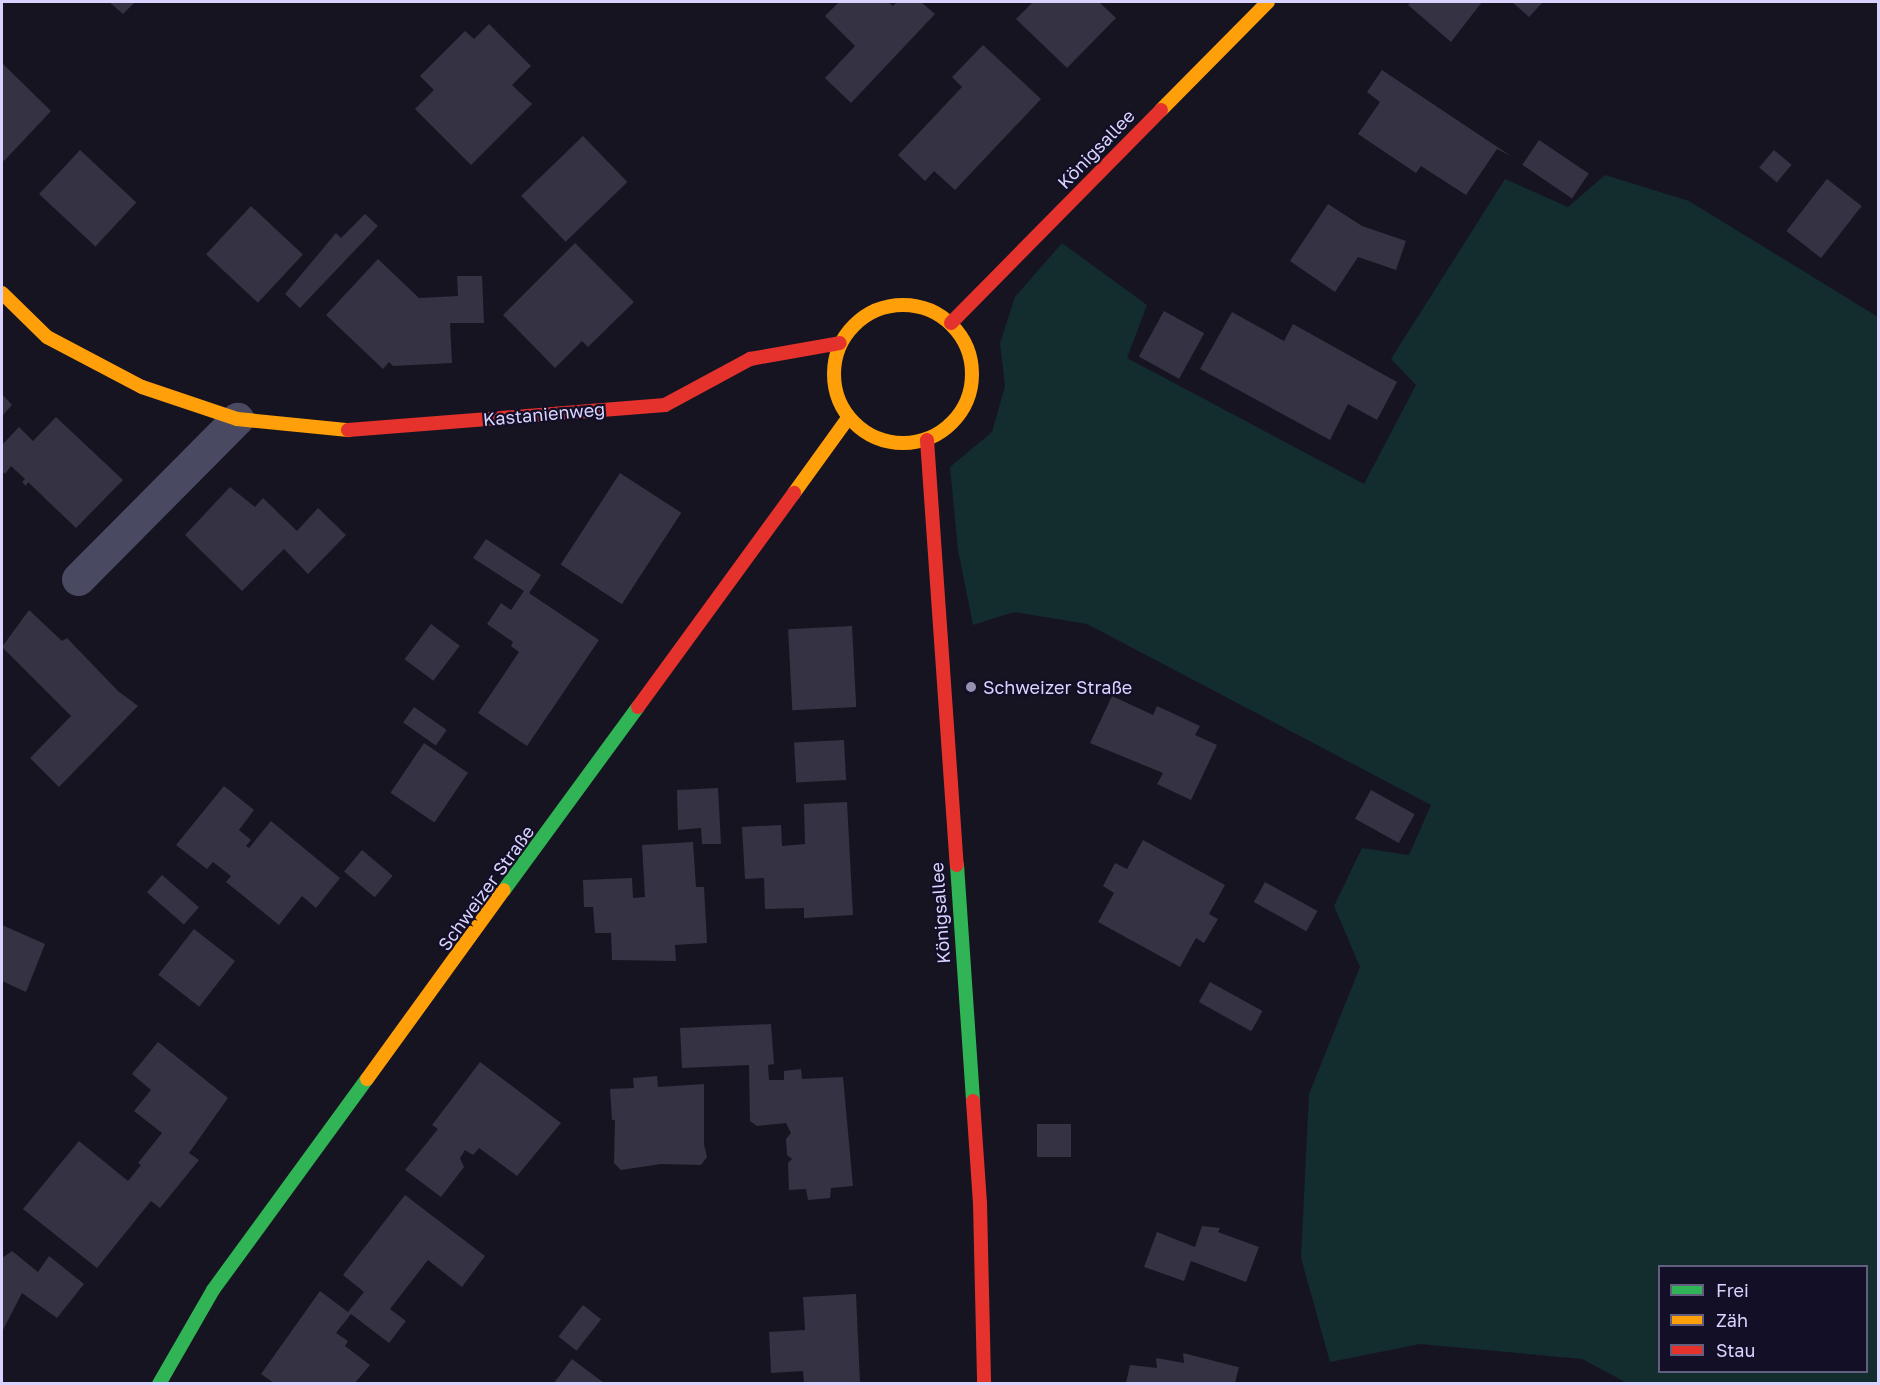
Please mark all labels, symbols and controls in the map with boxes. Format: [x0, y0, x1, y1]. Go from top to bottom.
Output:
street label: Königsallee [1053, 105, 1139, 193]
street label: Kastanienweg [482, 398, 606, 430]
place label: Schweizer Straße [983, 676, 1132, 698]
marker: Schweizer Straße [964, 680, 978, 694]
street label: Schweizer Straße [433, 821, 539, 955]
street label: Königsallee [926, 861, 954, 965]
legend [1658, 1265, 1868, 1373]
text: Frei [1716, 1279, 1749, 1301]
text: Zäh [1716, 1309, 1748, 1331]
text: Stau [1716, 1339, 1755, 1361]

